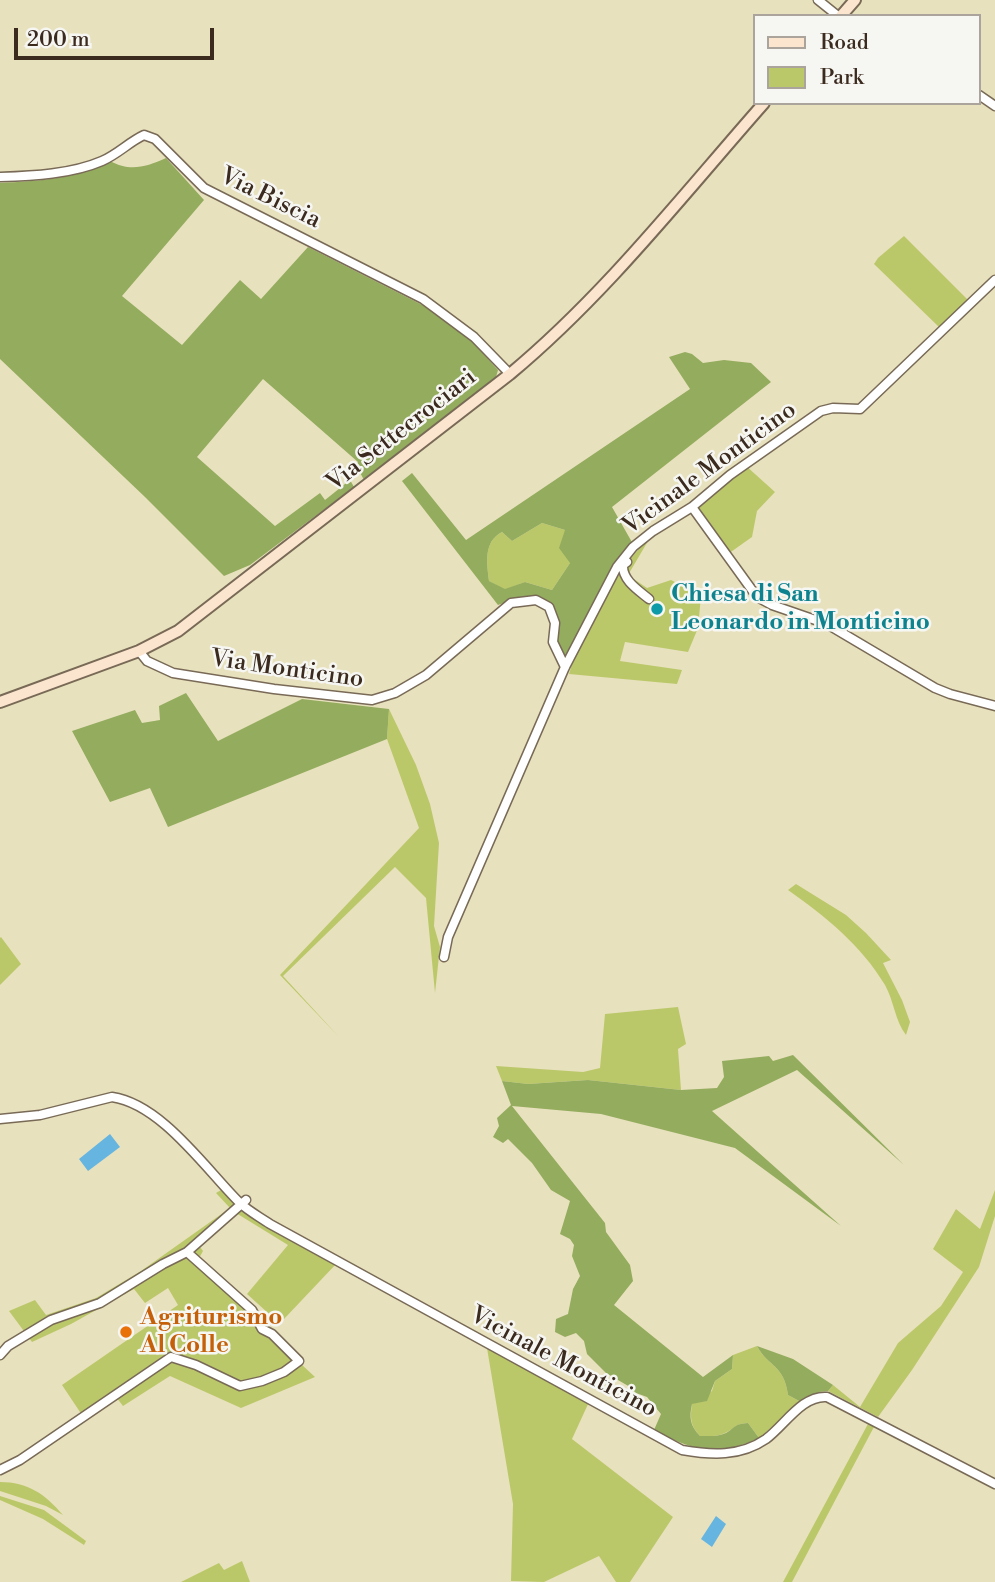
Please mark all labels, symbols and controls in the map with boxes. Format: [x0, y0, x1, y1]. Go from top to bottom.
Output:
scale bar [18, 14, 217, 58]
legend [754, 14, 981, 105]
text: 200 m [27, 27, 90, 53]
text: Road [820, 30, 869, 56]
text: Park [820, 65, 864, 91]
street label: Via Biscia [215, 162, 325, 236]
street label: Via Settecrociari [321, 364, 483, 498]
street label: Vicinale Monticino [618, 396, 802, 542]
place label: Chiesa di San Leonardo in Monticino [671, 581, 930, 637]
marker: Chiesa di San Leonardo in Monticino [649, 601, 665, 617]
street label: Via Monticino [209, 645, 365, 695]
street label: Vicinale Monticino [465, 1302, 661, 1424]
place label: Agriturismo Al Colle [140, 1304, 282, 1360]
marker: Agriturismo Al Colle [118, 1324, 134, 1340]

